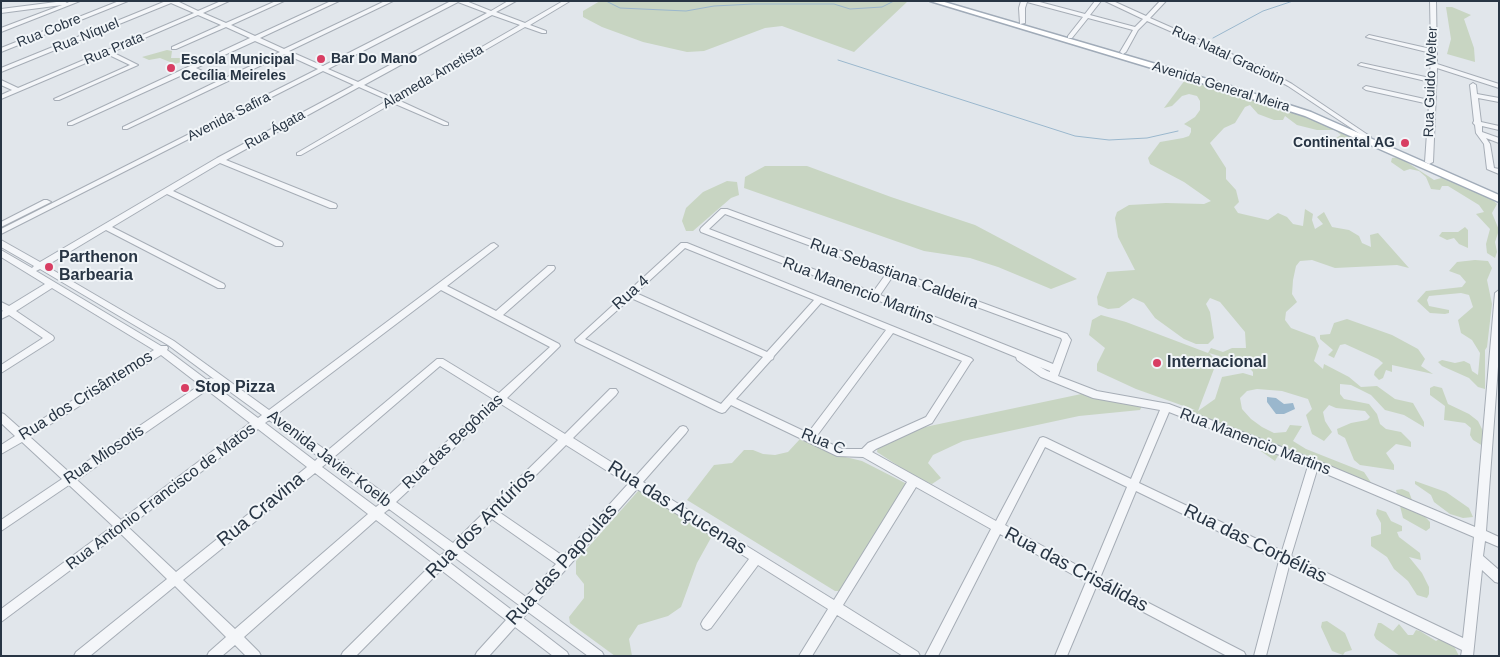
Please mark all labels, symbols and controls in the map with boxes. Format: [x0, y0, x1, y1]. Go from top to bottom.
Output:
street label: Rua Cobre [14, 11, 84, 51]
street label: Rua Níquel [50, 15, 122, 57]
street label: Rua Natal Graciotin [1169, 23, 1287, 89]
street label: Rua Guido Welter [1421, 26, 1441, 138]
street label: Rua Prata [82, 29, 146, 69]
street label: Alameda Ametista [380, 41, 486, 113]
place label: Bar Do Mano [331, 51, 417, 67]
place label: Escola Municipal Cecília Meireles [181, 52, 295, 84]
marker: Bar Do Mano [315, 53, 327, 65]
street label: Avenida General Meira [1150, 58, 1292, 116]
marker: Escola Municipal Cecília Meireles [165, 62, 177, 74]
street label: Avenida Safira [185, 89, 273, 145]
street label: Rua Ágata [242, 107, 308, 153]
place label: Continental AG [1293, 135, 1395, 151]
marker: Continental AG [1399, 137, 1411, 149]
street label: Rua Sebastiana Caldeira [807, 235, 981, 313]
place label: Parthenon Barbearia [59, 248, 138, 286]
street label: Rua Manencio Martins [780, 253, 936, 329]
marker: Parthenon Barbearia [43, 261, 55, 273]
street label: Rua 4 [609, 272, 653, 314]
street label: Rua dos Crisântemos [16, 347, 156, 445]
place label: Internacional [1167, 353, 1267, 373]
marker: Internacional [1151, 357, 1163, 369]
place label: Stop Pizza [195, 378, 275, 398]
marker: Stop Pizza [179, 382, 191, 394]
street label: Rua das Begônias [399, 390, 507, 494]
street label: Rua Manencio Martins [1177, 404, 1333, 480]
street label: Avenida Javier Koelb [263, 406, 395, 512]
street label: Rua Antonio Francisco de Matos [63, 419, 259, 575]
street label: Rua Miosotis [60, 421, 148, 489]
street label: Rua C [798, 425, 848, 459]
street label: Rua das Açucenas [603, 456, 751, 560]
street label: Rua dos Antúrios [421, 464, 541, 584]
street label: Rua Cravina [213, 468, 309, 552]
street label: Rua das Corbélias [1180, 499, 1330, 589]
street label: Rua das Papoulas [502, 500, 622, 630]
street label: Rua das Crisálidas [1000, 523, 1152, 617]

